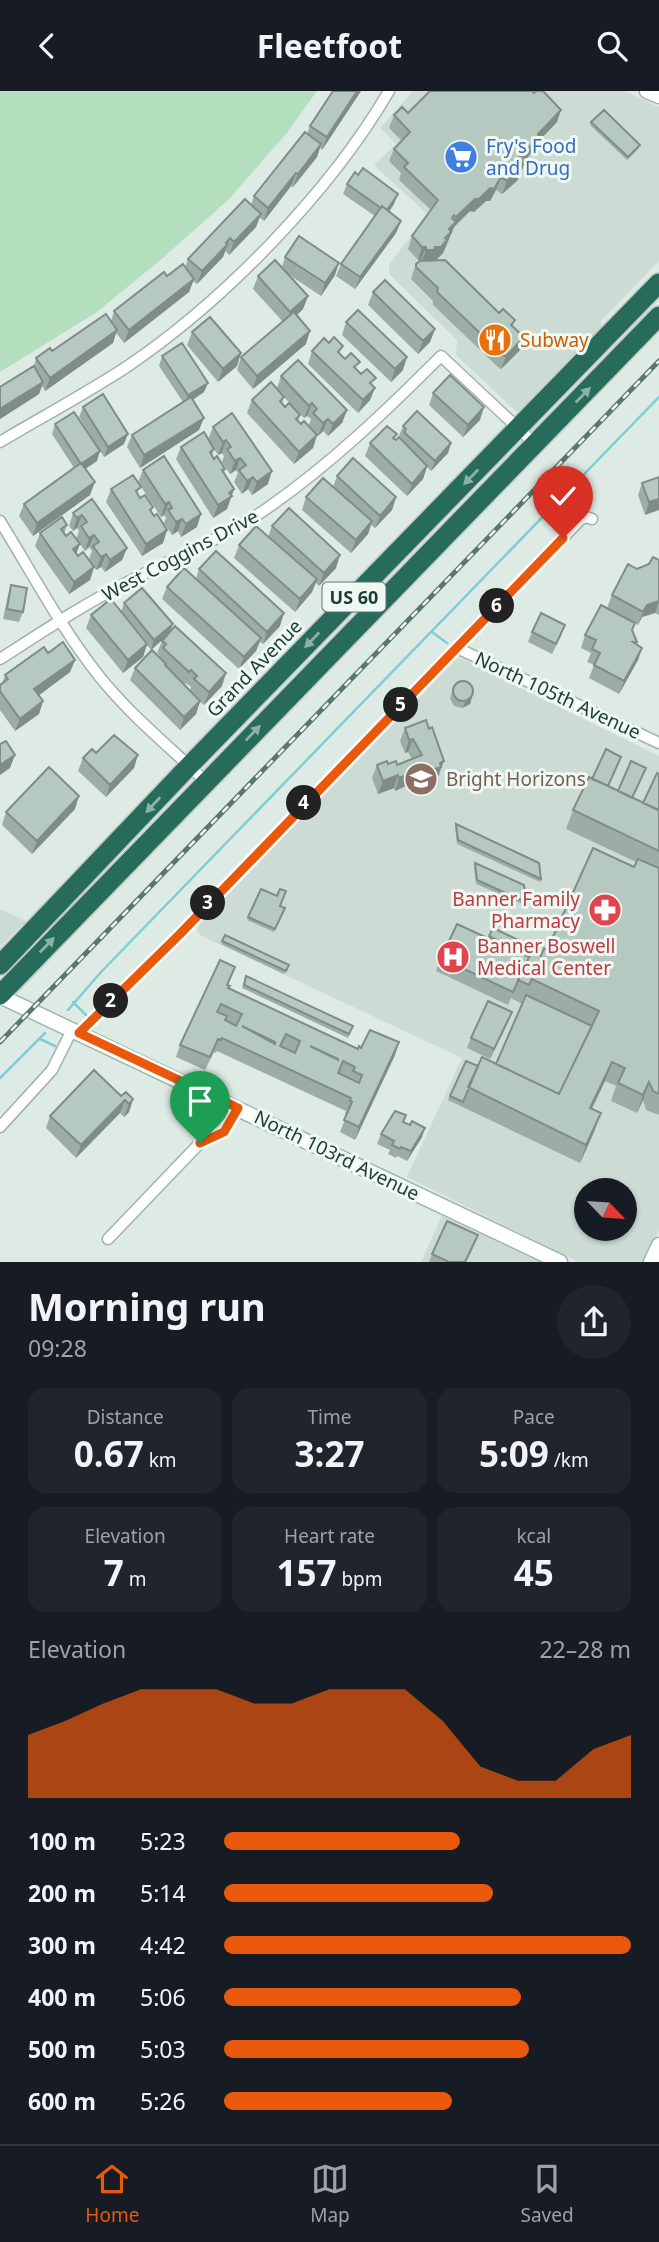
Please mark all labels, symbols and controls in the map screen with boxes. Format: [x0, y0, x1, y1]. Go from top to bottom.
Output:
text: Fleetfoot [257, 24, 402, 67]
icon: back [28, 27, 66, 65]
icon: search [593, 27, 631, 65]
place label: Fry's Food and Drug [486, 133, 576, 181]
supermarket icon: Fry's Food and Drug [442, 138, 480, 176]
restaurant icon: Subway [476, 321, 514, 359]
place label: Subway [520, 327, 589, 353]
one-way arrow [574, 387, 590, 404]
pin [533, 466, 593, 538]
one-way arrow [463, 468, 479, 485]
icon: check [544, 477, 582, 515]
street label: West Coggins Drive [97, 503, 263, 607]
road number: US 60 [322, 583, 386, 611]
pin: 6 [480, 589, 514, 623]
text: 6 [491, 592, 502, 618]
street label: Grand Avenue [201, 613, 307, 723]
one-way arrow [305, 631, 321, 648]
street label: North 105th Avenue [471, 645, 645, 745]
pin: 5 [384, 687, 418, 723]
text: 5 [395, 691, 406, 717]
one-way arrow [245, 725, 262, 742]
school or university icon: Bright Horizons [402, 760, 440, 798]
place label: Bright Horizons [446, 766, 586, 792]
pin: 4 [286, 785, 322, 821]
text: 4 [298, 789, 309, 815]
one-way arrow [145, 796, 161, 813]
pin: 3 [190, 885, 226, 921]
place label: Banner Family Pharmacy [452, 886, 580, 934]
text: 3 [202, 889, 213, 915]
pharmacy icon: Banner Family Pharmacy [586, 891, 624, 929]
place label: Banner Boswell Medical Center [477, 933, 615, 981]
one-way arrow [39, 937, 56, 954]
hospital icon: Banner Boswell Medical Center [434, 938, 472, 976]
pin: 2 [94, 983, 128, 1019]
text: 2 [105, 987, 116, 1013]
pin [170, 1071, 230, 1143]
icon: arrive [181, 1082, 219, 1120]
street label: North 103rd Avenue [250, 1104, 424, 1206]
north arrow [574, 1178, 637, 1241]
map controls [574, 1178, 637, 1241]
text: Morning run [28, 1280, 266, 1332]
button: share [557, 1285, 631, 1359]
text: 09:28 [28, 1332, 87, 1364]
text: Distance [87, 1404, 164, 1430]
text: Time [308, 1404, 351, 1430]
text: Pace [513, 1404, 555, 1430]
text: 0.67 [74, 1430, 144, 1477]
text: 3:27 [295, 1430, 364, 1477]
text: 5:09 [479, 1430, 549, 1477]
text: km [144, 1447, 177, 1473]
text: /km [549, 1447, 589, 1473]
text: Elevation [85, 1523, 166, 1549]
text: Heart rate [284, 1523, 375, 1549]
text: kcal [516, 1523, 551, 1549]
text: 7 [104, 1549, 124, 1596]
text: 157 [276, 1549, 336, 1596]
text: 45 [514, 1549, 554, 1596]
text: m [124, 1566, 147, 1592]
text: bpm [336, 1566, 383, 1592]
text: Elevation [28, 1633, 126, 1665]
text: 22–28 m [539, 1633, 631, 1665]
text: 100 m [28, 1825, 96, 1857]
text: 5:23 [140, 1825, 186, 1857]
text: 200 m [28, 1877, 96, 1909]
text: 5:14 [140, 1877, 186, 1909]
text: 300 m [28, 1929, 96, 1961]
text: 4:42 [140, 1929, 186, 1961]
text: 400 m [28, 1981, 96, 2013]
text: 5:06 [140, 1981, 186, 2013]
text: 500 m [28, 2033, 96, 2065]
text: 5:03 [140, 2033, 186, 2065]
text: 600 m [28, 2085, 96, 2117]
text: 5:26 [140, 2085, 186, 2117]
tab: Home [85, 2160, 139, 2228]
tab: Map [310, 2160, 350, 2228]
tab: Saved [520, 2160, 574, 2228]

